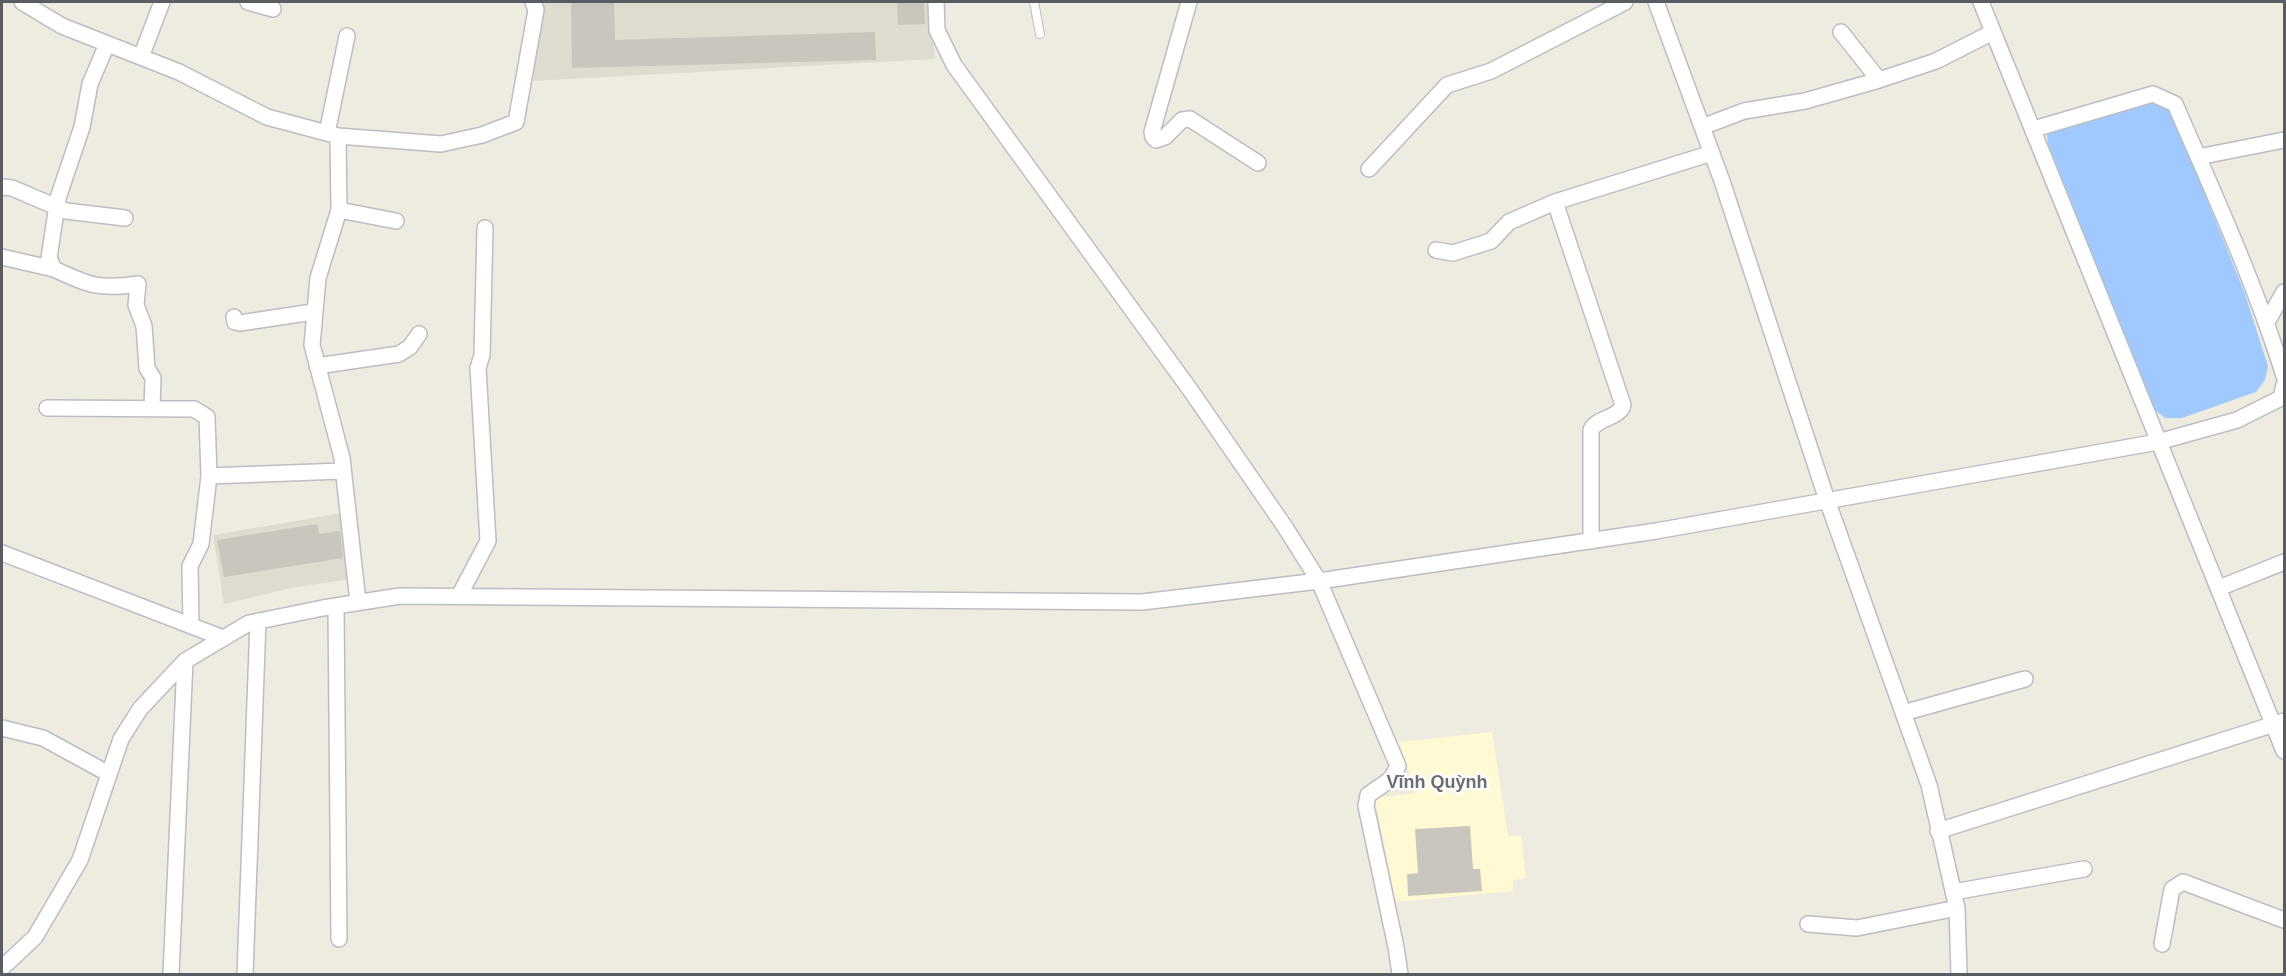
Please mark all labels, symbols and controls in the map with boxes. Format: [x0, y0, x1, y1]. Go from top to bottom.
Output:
district label: Vĩnh Quỳnh [1387, 772, 1487, 794]

